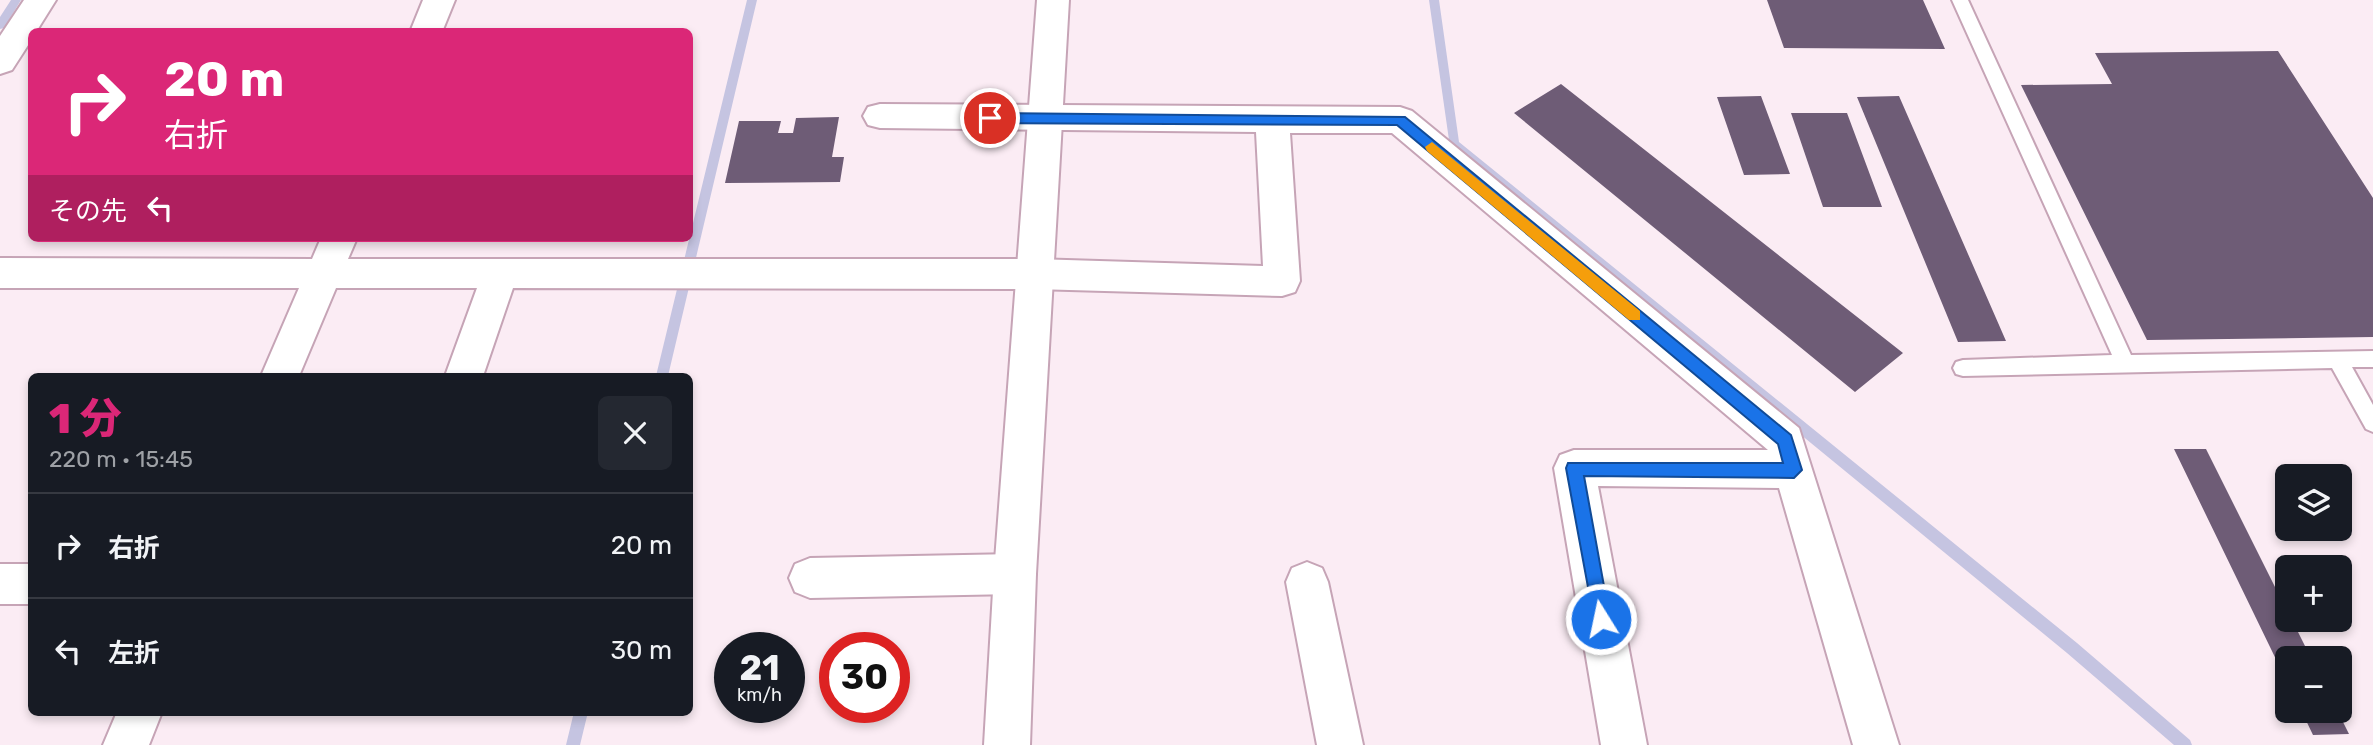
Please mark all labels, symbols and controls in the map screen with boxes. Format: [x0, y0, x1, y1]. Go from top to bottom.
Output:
text: 20 m [164, 50, 285, 108]
icon: right [49, 56, 140, 147]
pin [960, 88, 1020, 148]
icon: arrive [971, 99, 1009, 137]
text: 右折 [164, 116, 228, 154]
icon: left [141, 189, 179, 227]
text: その先 [49, 196, 127, 227]
text: 1 分 [49, 394, 122, 444]
button: close [598, 396, 672, 470]
text: 220 m · 15:45 [49, 445, 193, 473]
map controls [2275, 464, 2352, 723]
button: layers [2275, 464, 2352, 541]
icon: right [49, 527, 87, 565]
text: 20 m [611, 530, 672, 561]
text: 右折 [108, 533, 160, 564]
button: + [2275, 555, 2352, 632]
position arrow [1564, 582, 1638, 656]
icon: left [49, 632, 87, 670]
speed limit sign: 30 [819, 632, 910, 723]
text: 30 m [610, 635, 672, 666]
text: 左折 [108, 638, 160, 669]
button: − [2275, 646, 2352, 723]
text: 21 [739, 647, 780, 689]
text: km/h [737, 684, 782, 706]

